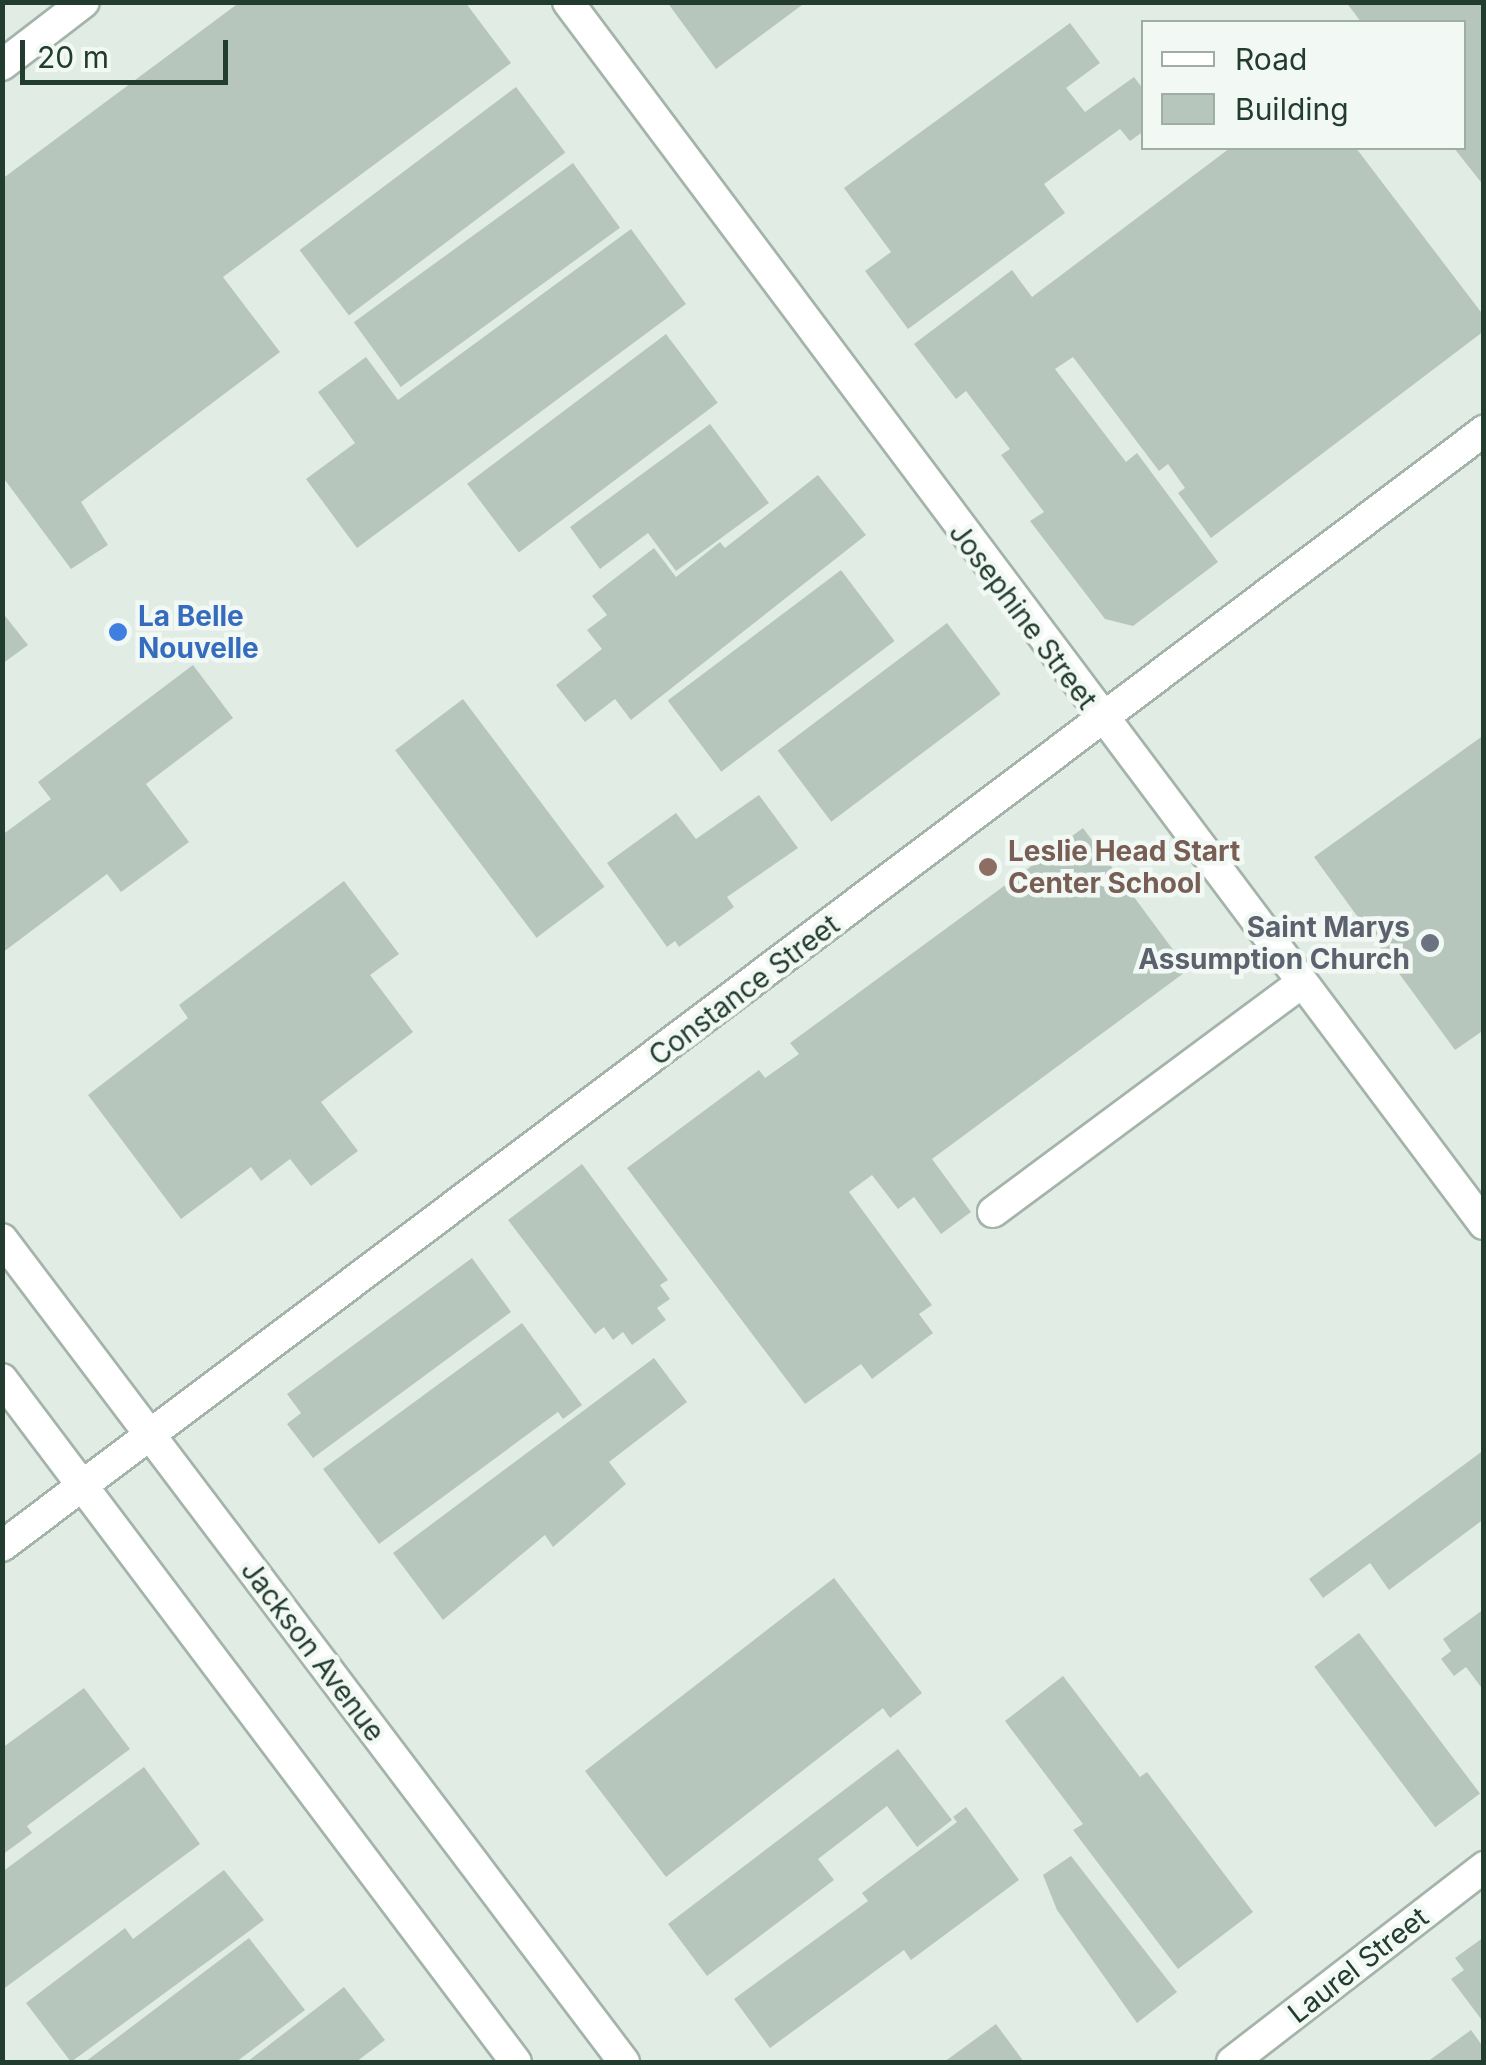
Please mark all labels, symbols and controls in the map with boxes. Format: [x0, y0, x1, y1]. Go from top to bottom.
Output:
scale bar [25, 20, 232, 82]
legend [1141, 20, 1466, 150]
text: 20 m [37, 39, 109, 75]
text: Road [1235, 41, 1307, 77]
text: Building [1235, 91, 1349, 127]
street label: Josephine Street [942, 516, 1104, 716]
place label: La Belle Nouvelle [138, 599, 259, 665]
marker: La Belle Nouvelle [107, 621, 129, 643]
place label: Leslie Head Start Center School [1008, 834, 1240, 900]
marker: Leslie Head Start Center School [977, 856, 999, 878]
street label: Constance Street [642, 908, 846, 1072]
place label: Saint Marys Assumption Church [1138, 910, 1410, 976]
marker: Saint Marys Assumption Church [1419, 932, 1441, 954]
street label: Jackson Avenue [234, 1554, 392, 1748]
street label: Laurel Street [1281, 1900, 1435, 2030]

